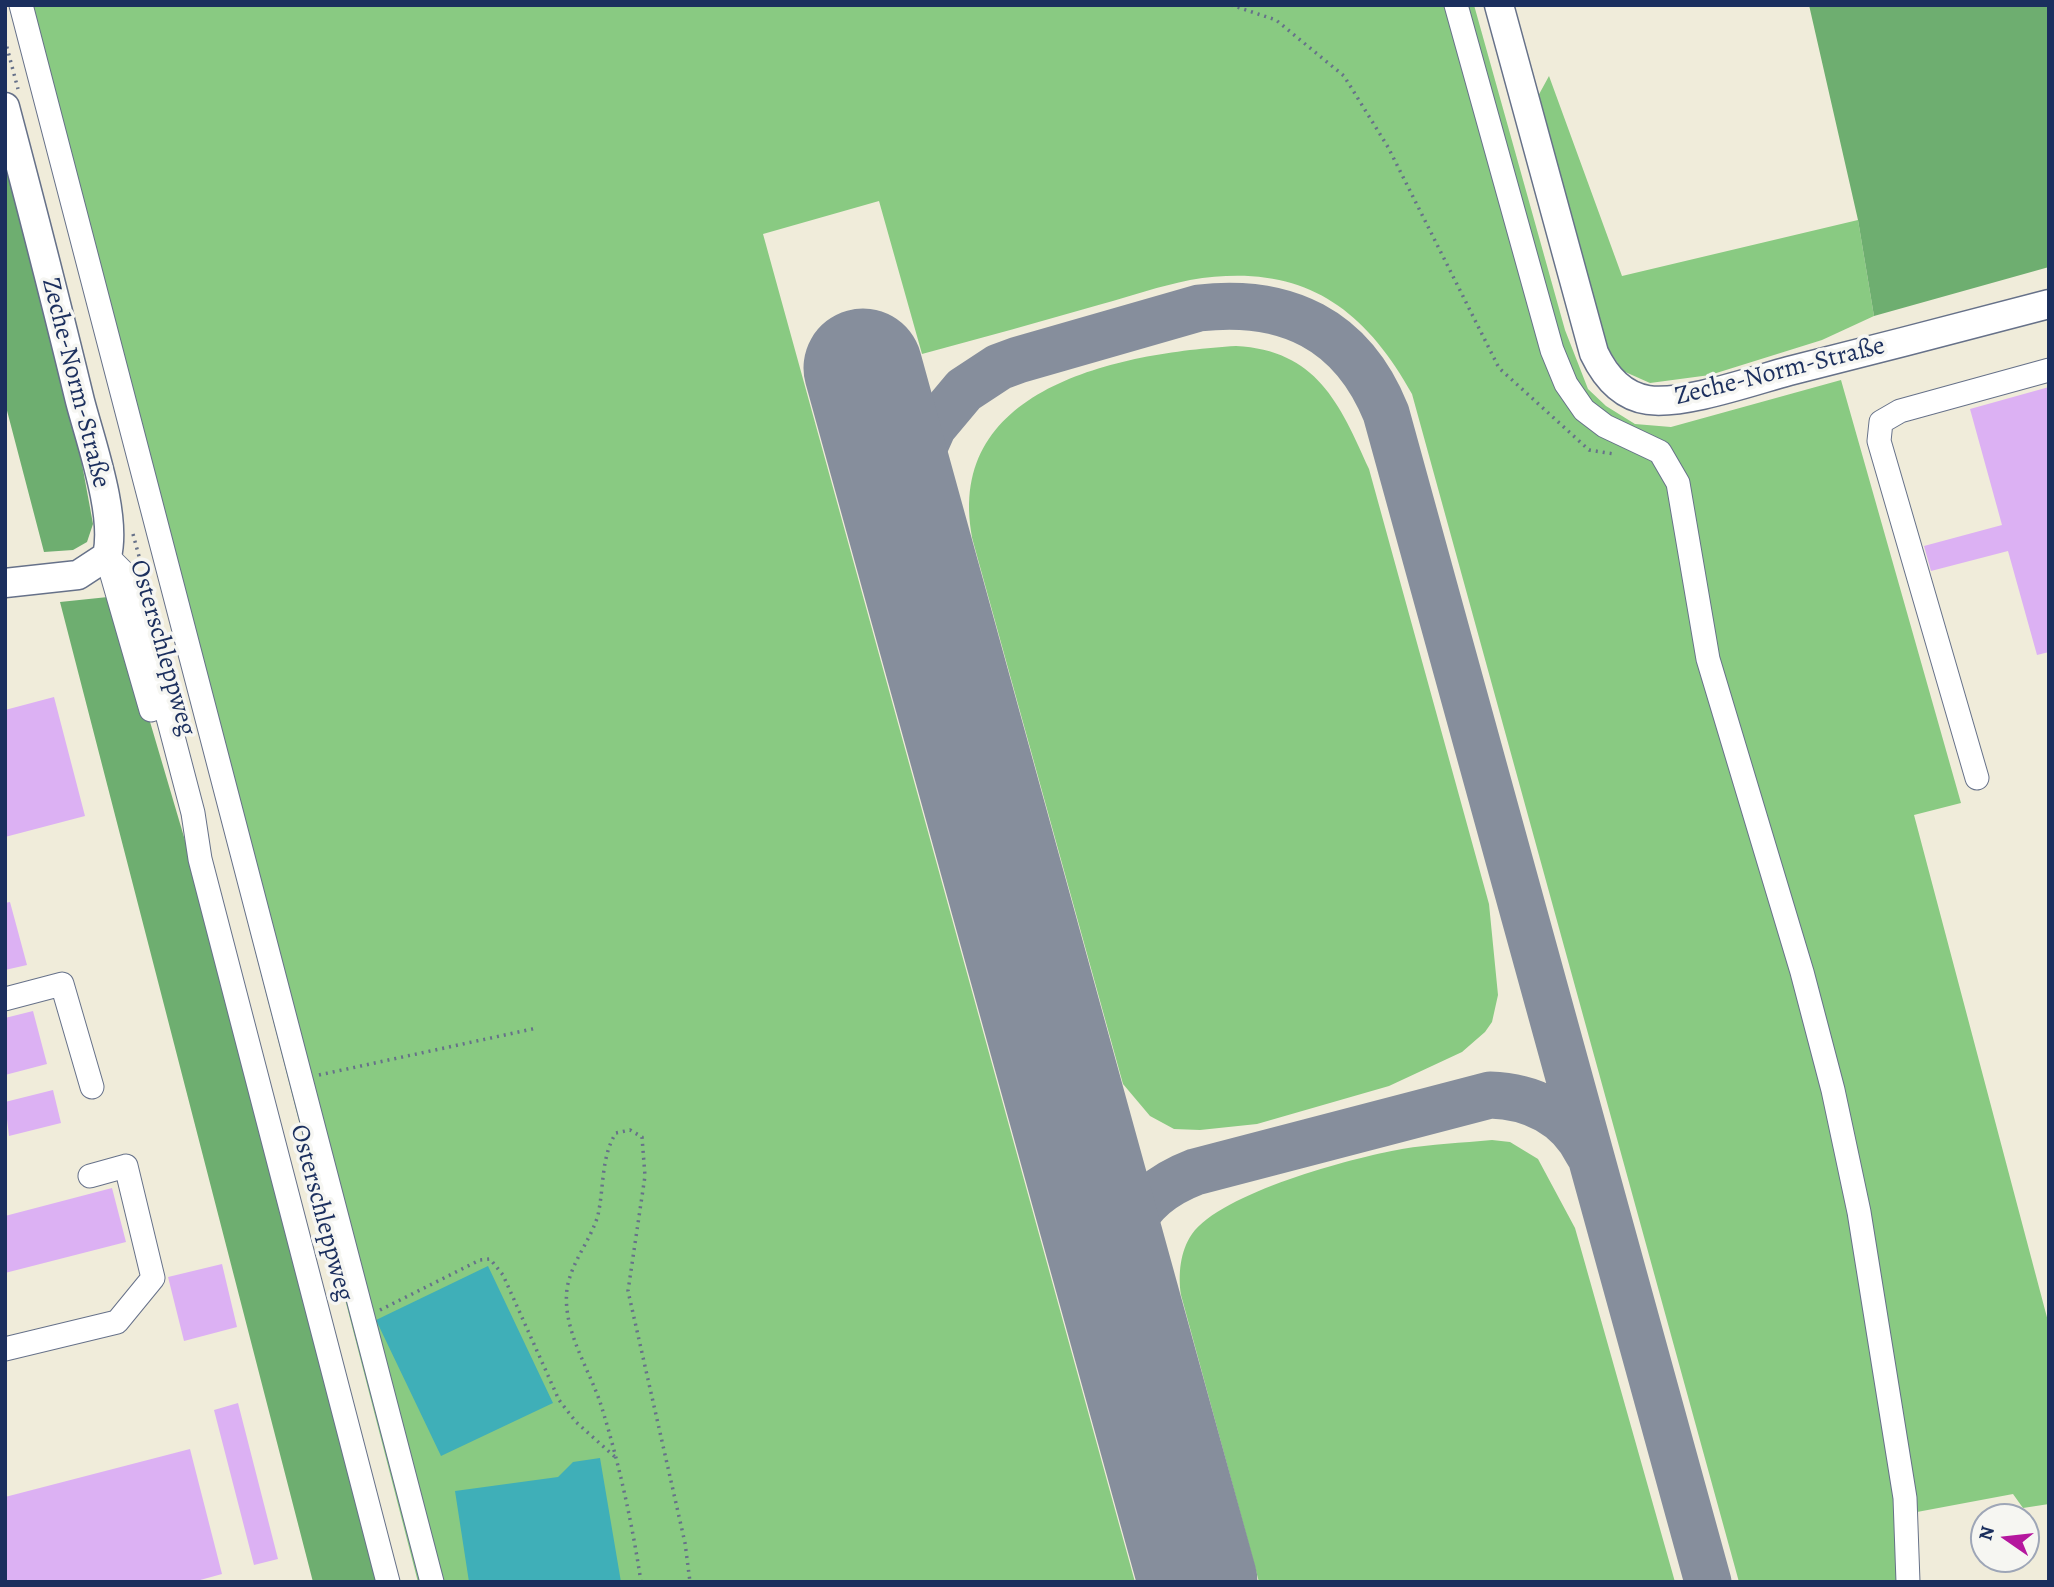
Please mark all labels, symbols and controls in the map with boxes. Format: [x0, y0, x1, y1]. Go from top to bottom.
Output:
street label: Zeche-Norm-Straße [34, 275, 116, 491]
street label: Zeche-Norm-Straße [1672, 331, 1888, 413]
street label: Osterschleppweg [122, 557, 202, 739]
street label: Osterschleppweg [282, 1121, 360, 1305]
north arrow [1970, 1503, 2040, 1573]
text: N [1972, 1524, 2001, 1543]

